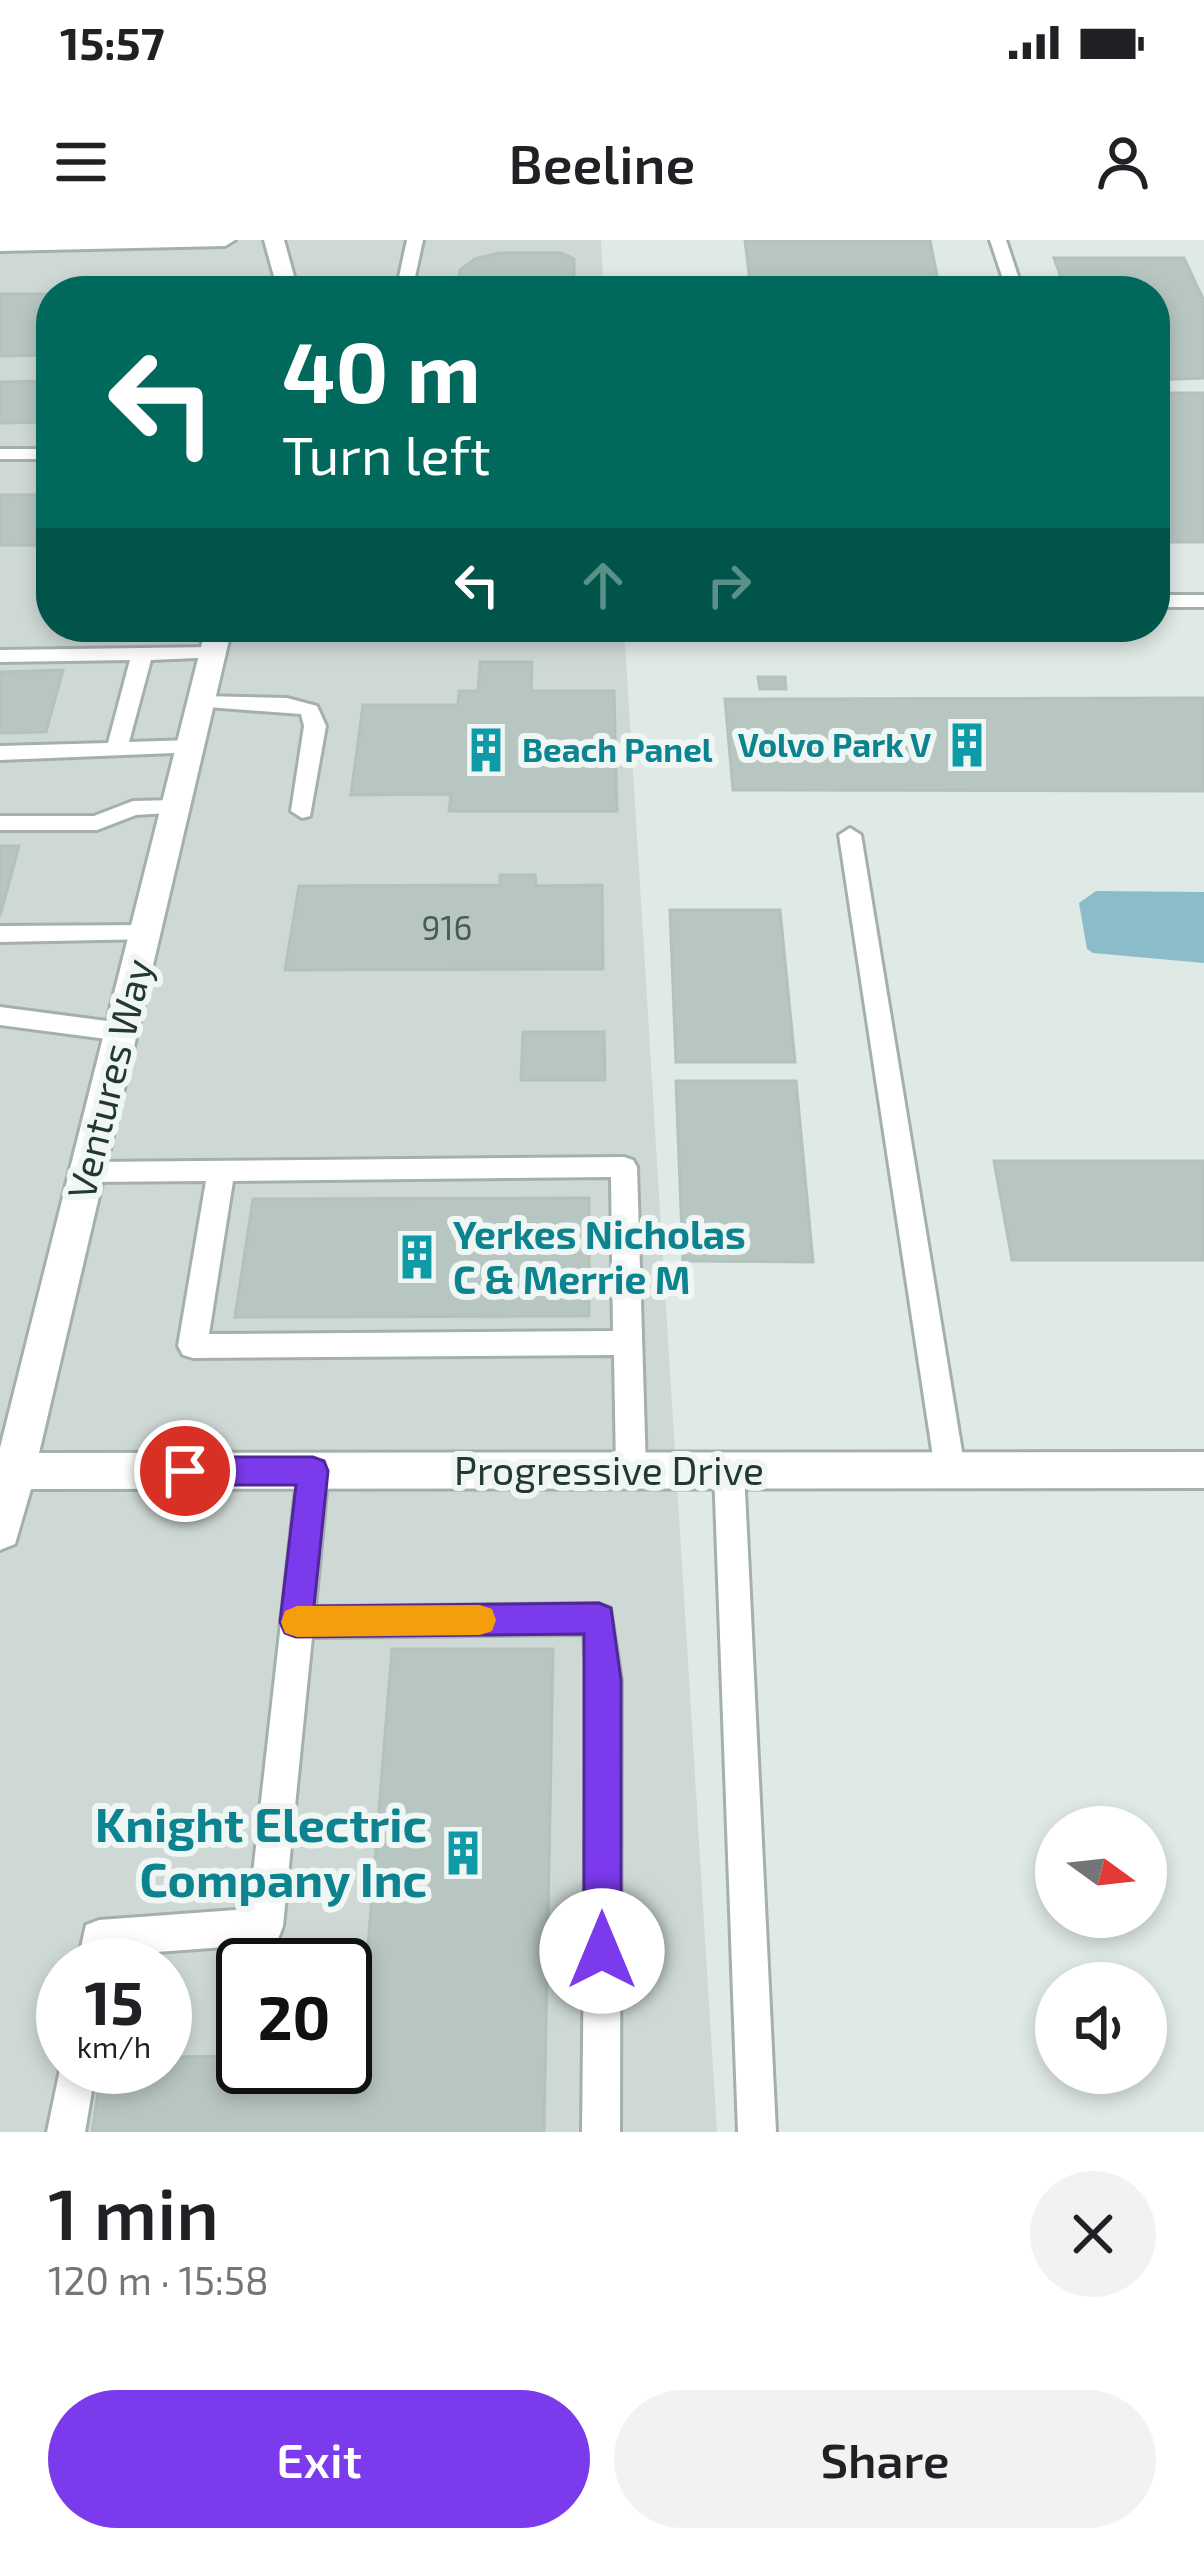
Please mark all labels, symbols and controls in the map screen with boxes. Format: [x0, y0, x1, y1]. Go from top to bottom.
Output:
text: 15:57 [60, 15, 164, 69]
icon: menu [48, 129, 114, 195]
icon: person [1090, 129, 1156, 195]
text: Beeline [509, 130, 695, 195]
text: 40 m [282, 319, 481, 420]
icon: left [84, 324, 240, 480]
text: Turn left [282, 421, 491, 486]
icon: left [444, 552, 510, 618]
icon: ahead [570, 552, 636, 618]
icon: right [696, 552, 762, 618]
building icon: Volvo Park V [942, 720, 992, 770]
place label: Volvo Park V [738, 724, 931, 764]
building icon: Beach Panel [461, 725, 511, 775]
place label: Beach Panel [522, 729, 713, 769]
house number: 916 [422, 907, 472, 947]
street label: Ventures Way [56, 954, 161, 1203]
place label: Yerkes Nicholas C & Merrie M [453, 1210, 746, 1302]
building icon: Yerkes Nicholas C & Merrie M [392, 1232, 442, 1282]
pin [134, 1420, 236, 1522]
icon: arrive [152, 1438, 218, 1504]
street label: Progressive Drive [454, 1446, 764, 1493]
place label: Knight Electric Company Inc [95, 1794, 427, 1907]
north arrow [1035, 1806, 1167, 1938]
map controls [1035, 1806, 1167, 2094]
building icon: Knight Electric Company Inc [438, 1828, 488, 1878]
position arrow [539, 1888, 665, 2014]
speed limit sign: 20 [216, 1938, 372, 2094]
button: sound [1035, 1962, 1167, 2094]
text: 15 [84, 1965, 144, 2037]
text: km/h [77, 2028, 151, 2064]
text: 1 min [48, 2168, 219, 2254]
button: close [1030, 2171, 1156, 2297]
text: 120 m · 15:58 [48, 2256, 269, 2303]
button: Exit [48, 2390, 590, 2528]
button: Share [614, 2390, 1156, 2528]

